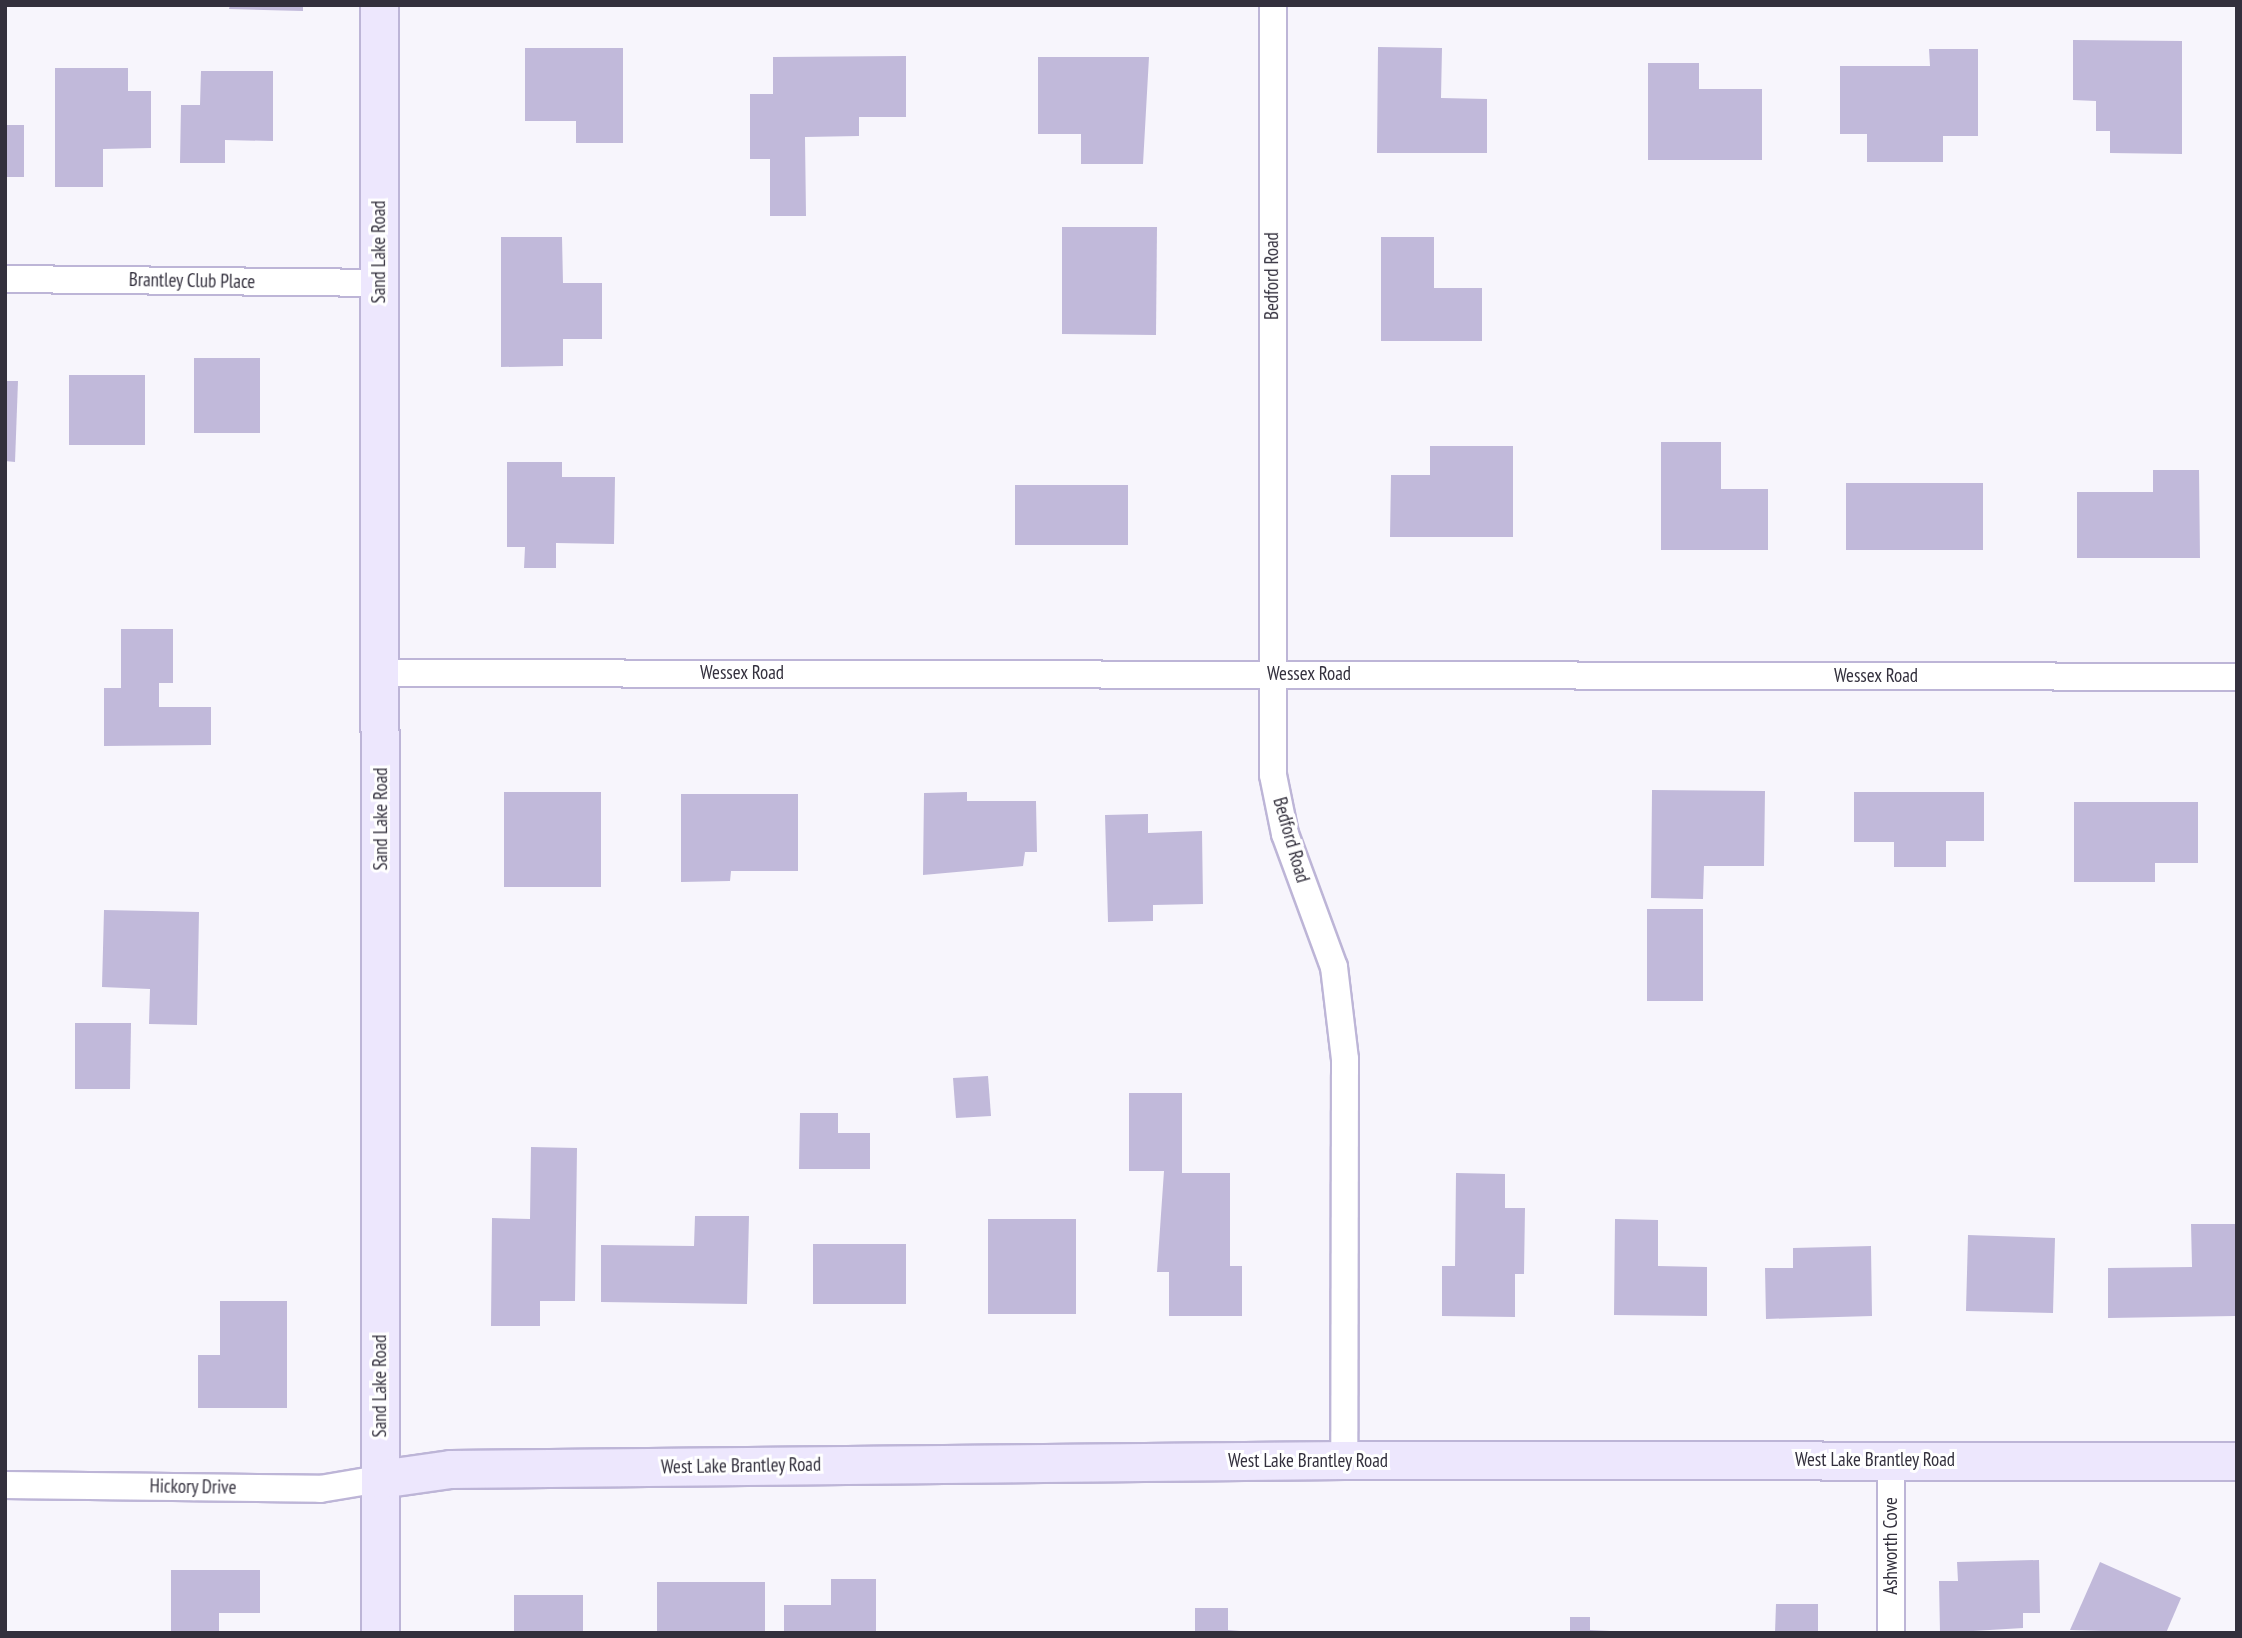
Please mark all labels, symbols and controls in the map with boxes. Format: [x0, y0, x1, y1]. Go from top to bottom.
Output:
street label: Sand Lake Road [368, 200, 390, 304]
street label: Bedford Road [1261, 232, 1283, 320]
street label: Brantley Club Place [128, 268, 256, 294]
street label: Wessex Road [700, 662, 784, 684]
street label: Wessex Road [1267, 663, 1351, 685]
street label: Wessex Road [1834, 665, 1918, 687]
street label: Sand Lake Road [370, 767, 392, 871]
street label: Bedford Road [1268, 795, 1314, 885]
street label: Sand Lake Road [369, 1334, 391, 1438]
street label: West Lake Brantley Road [1795, 1449, 1955, 1471]
street label: West Lake Brantley Road [1228, 1450, 1388, 1472]
street label: West Lake Brantley Road [660, 1453, 822, 1479]
street label: Hickory Drive [149, 1475, 237, 1499]
street label: Ashworth Cove [1880, 1497, 1902, 1595]

